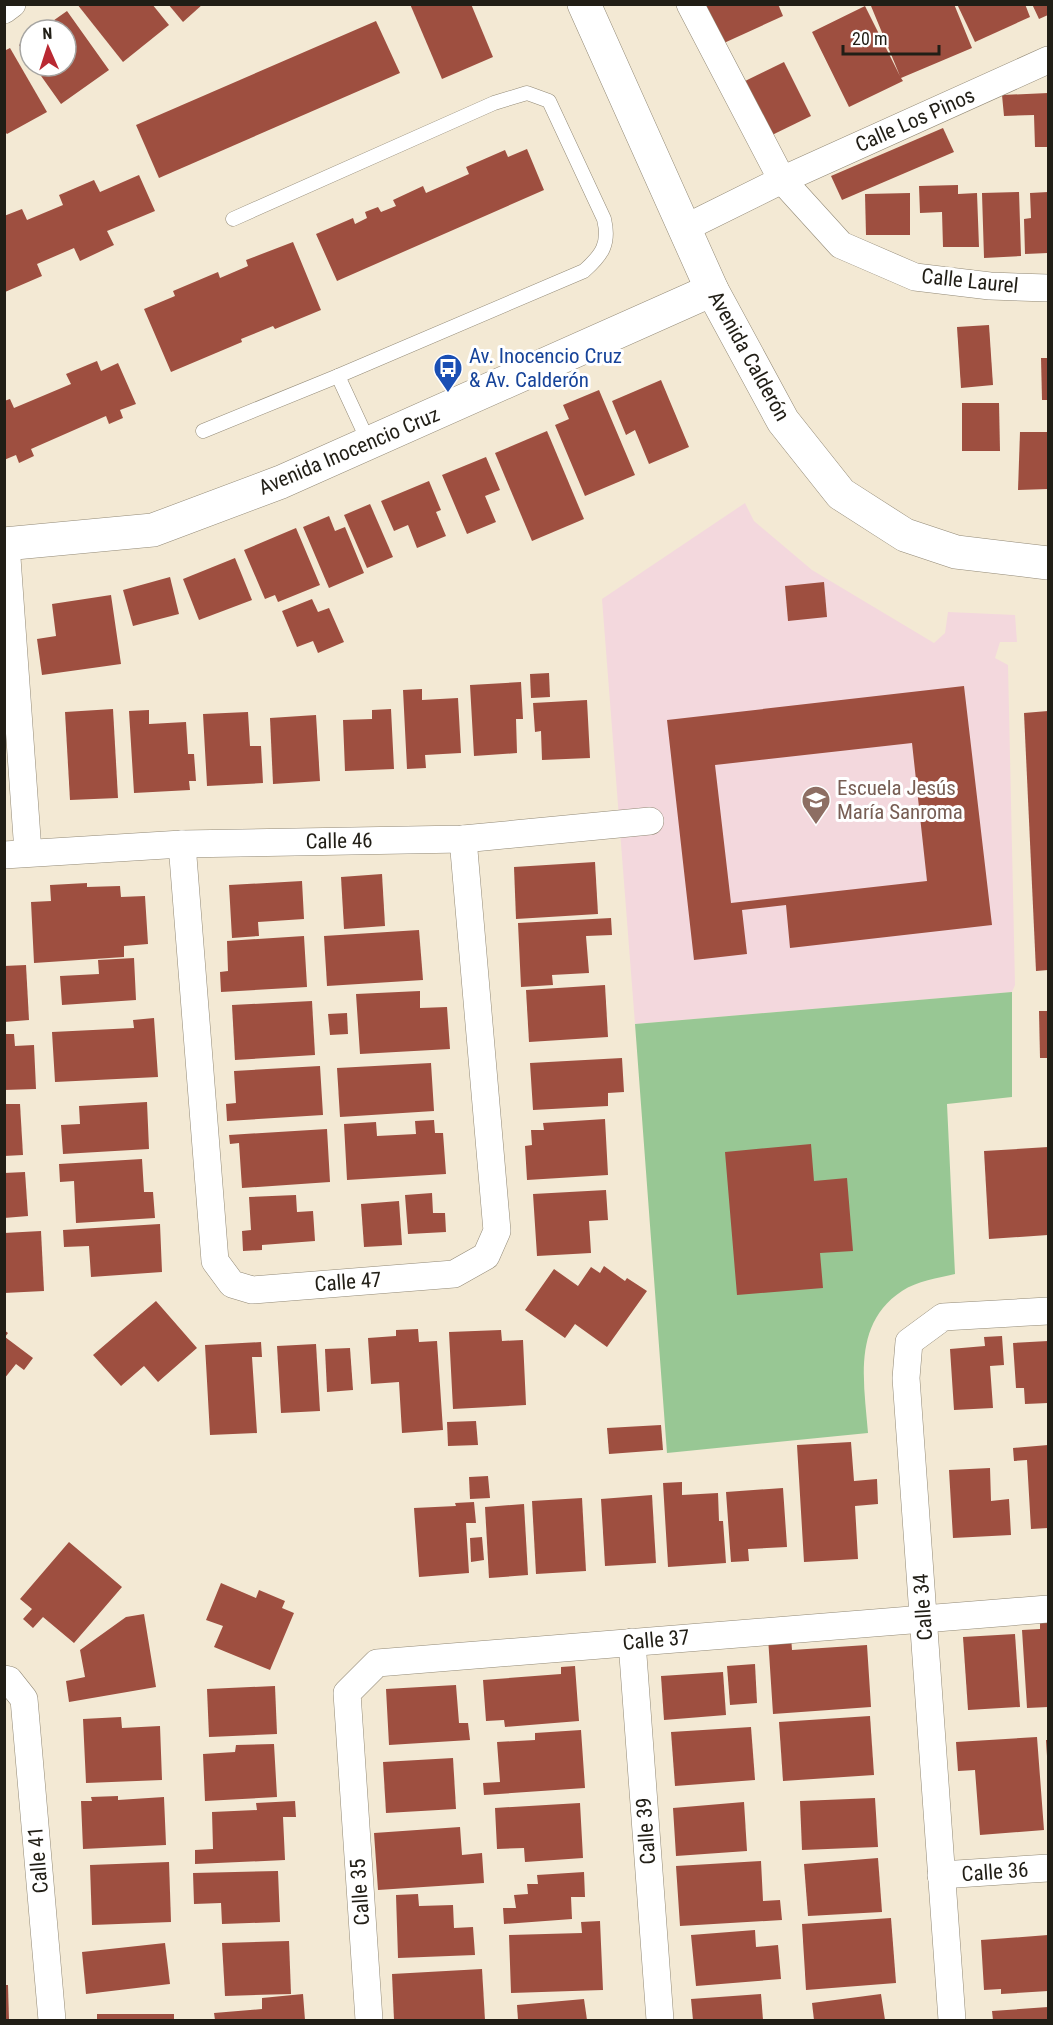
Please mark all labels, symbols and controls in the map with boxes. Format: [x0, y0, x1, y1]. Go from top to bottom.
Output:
north arrow [18, 18, 78, 78]
scale bar [843, 18, 939, 56]
text: N [42, 24, 53, 43]
text: 20 m [852, 28, 887, 49]
street label: Calle Los Pinos [852, 83, 978, 157]
street label: Calle Laurel [920, 264, 1020, 298]
street label: Avenida Calderón [703, 287, 795, 425]
place label: Av. Inocencio Cruz & Av. Calderón [469, 344, 622, 392]
bus stop icon: Av. Inocencio Cruz & Av. Calderón [432, 352, 464, 394]
street label: Avenida Inocencio Cruz [255, 402, 443, 500]
place label: Escuela Jesús María Sanroma [837, 776, 963, 824]
school or university icon: Escuela Jesús María Sanroma [800, 784, 832, 826]
street label: Calle 46 [305, 828, 373, 854]
street label: Calle 47 [314, 1268, 382, 1296]
street label: Calle 34 [909, 1573, 937, 1641]
street label: Calle 37 [622, 1625, 690, 1655]
street label: Calle 39 [632, 1797, 660, 1865]
street label: Calle 41 [23, 1826, 53, 1894]
street label: Calle 35 [346, 1858, 374, 1926]
street label: Calle 36 [961, 1858, 1029, 1886]

